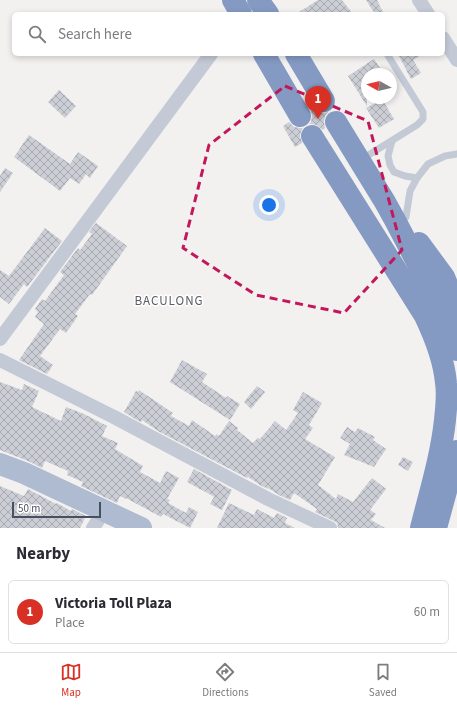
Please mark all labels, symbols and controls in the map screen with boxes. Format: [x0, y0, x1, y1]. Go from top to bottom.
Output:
search box [12, 12, 445, 56]
icon: search [26, 23, 48, 45]
text: Search here [58, 24, 132, 45]
north arrow [361, 68, 397, 104]
pin: 1 [305, 86, 331, 119]
your location [259, 195, 279, 215]
district label: BACULONG [134, 292, 204, 310]
scale bar [12, 500, 101, 519]
text: 50 m [18, 501, 40, 516]
text: Nearby [16, 542, 70, 566]
text: Victoria Toll Plaza [55, 593, 172, 614]
text: 1 [27, 603, 33, 621]
text: 60 m [414, 603, 440, 621]
text: Place [55, 614, 84, 632]
tab: Map [60, 661, 82, 700]
tab: Directions [202, 661, 249, 700]
tab: Saved [369, 661, 397, 700]

